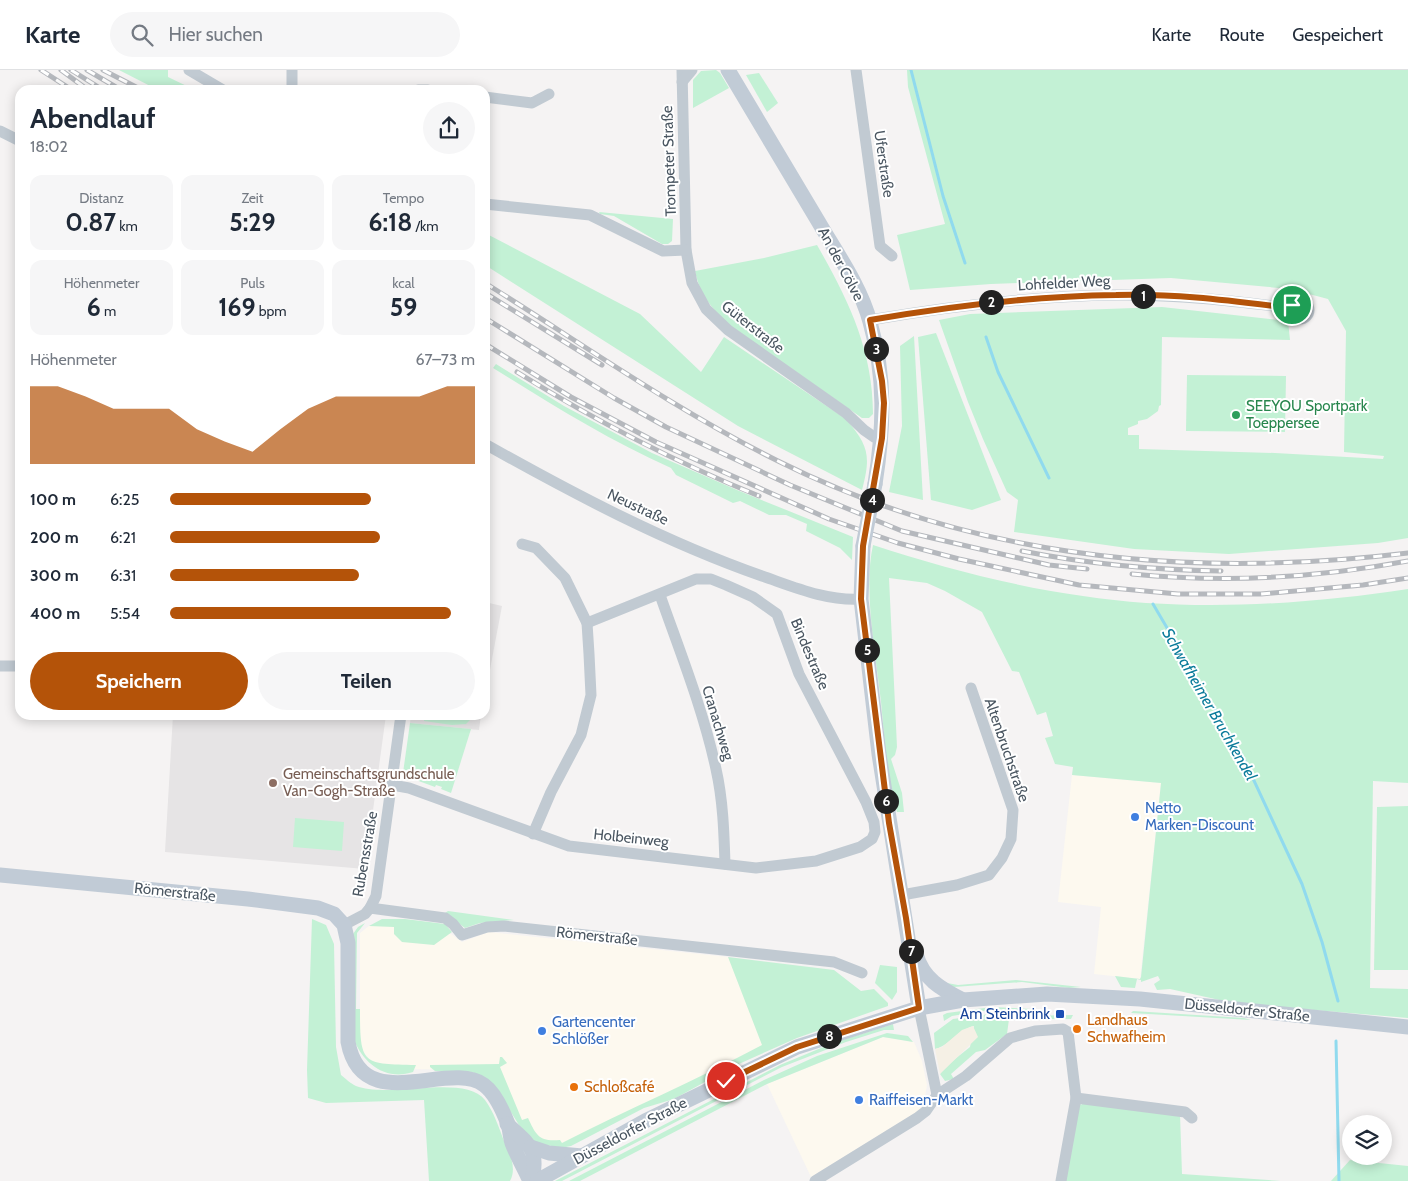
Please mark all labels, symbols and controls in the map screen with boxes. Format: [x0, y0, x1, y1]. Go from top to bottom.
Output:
search box [110, 12, 460, 57]
text: Karte [25, 20, 80, 49]
icon: search [128, 21, 156, 49]
text: Hier suchen [168, 23, 263, 46]
text: Karte [1152, 24, 1191, 46]
text: Route [1219, 24, 1264, 46]
text: Gespeichert [1292, 24, 1383, 46]
text: Abendlauf [30, 101, 156, 135]
button: share [423, 102, 475, 154]
street label: Trompeter Straße [658, 105, 680, 217]
street label: Uferstraße [870, 129, 898, 199]
text: 18:02 [30, 137, 68, 156]
text: Distanz [79, 189, 124, 207]
text: Zeit [241, 189, 264, 207]
text: Tempo [383, 189, 424, 207]
text: 0.87 [65, 207, 116, 237]
text: 5:29 [229, 207, 276, 237]
text: 6:18 [368, 207, 412, 237]
text: km [116, 217, 138, 235]
text: /km [412, 217, 439, 235]
street label: An der Cölve [814, 224, 868, 304]
street label: Lohfelder Weg [1017, 272, 1111, 294]
text: Höhenmeter [64, 274, 139, 292]
text: Puls [240, 274, 265, 292]
text: kcal [392, 274, 415, 292]
pin: 1 [1130, 284, 1156, 308]
pin [1271, 284, 1313, 326]
text: 1 [1141, 287, 1146, 305]
pin: 2 [978, 290, 1004, 314]
icon: arrive [1278, 291, 1306, 319]
text: 6 [87, 292, 101, 322]
text: 169 [218, 292, 256, 322]
text: 59 [390, 292, 417, 322]
text: 2 [988, 293, 995, 311]
street label: Güterstraße [718, 297, 788, 357]
text: m [101, 302, 116, 320]
text: bpm [256, 302, 287, 320]
pin: 3 [864, 336, 888, 362]
text: 3 [873, 340, 880, 358]
text: Höhenmeter [30, 350, 116, 369]
text: 67–73 m [416, 350, 475, 369]
place label: SEEYOU Sportpark Toeppersee [1246, 397, 1368, 432]
marker: SEEYOU Sportpark Toeppersee [1230, 409, 1242, 421]
street label: Neustraße [605, 485, 672, 529]
pin: 4 [860, 488, 884, 512]
text: 100 m [30, 490, 76, 509]
text: 6:25 [110, 490, 139, 509]
text: 4 [868, 491, 877, 509]
text: 200 m [30, 528, 79, 547]
text: 6:21 [110, 528, 136, 547]
text: 300 m [30, 566, 79, 585]
text: 6:31 [110, 566, 136, 585]
text: 400 m [30, 604, 80, 623]
text: 5:54 [110, 604, 140, 623]
street label: Bindestraße [787, 616, 833, 693]
water label: Schwafheimer Bruchkendel [1158, 625, 1261, 784]
pin: 5 [854, 638, 880, 662]
text: 5 [864, 641, 871, 659]
button: Speichern [30, 652, 248, 710]
button: Teilen [258, 652, 475, 710]
street label: Cranachweg [698, 683, 738, 763]
street label: Altenbruchstraße [981, 696, 1033, 805]
place label: Gemeinschaftsgrundschule Van-Gogh-Straße [283, 765, 455, 800]
marker: Gemeinschaftsgrundschule Van-Gogh-Straße [267, 777, 279, 789]
pin: 6 [874, 788, 898, 814]
text: 6 [883, 792, 890, 810]
place label: Netto Marken-Discount [1145, 799, 1254, 834]
street label: Rubensstraße [349, 809, 381, 898]
marker: Netto Marken-Discount [1129, 811, 1141, 823]
street label: Holbeinweg [592, 825, 670, 851]
street label: Römerstraße [133, 879, 217, 905]
street label: Römerstraße [555, 923, 639, 949]
pin: 7 [898, 938, 924, 964]
text: 7 [908, 942, 915, 960]
street label: Düsseldorfer Straße [1183, 994, 1311, 1026]
place label: Am Steinbrink [960, 1005, 1050, 1023]
marker: Am Steinbrink [1054, 1008, 1066, 1020]
place label: Landhaus Schwafheim [1087, 1011, 1166, 1046]
place label: Gartencenter Schlößer [552, 1013, 635, 1048]
marker: Landhaus Schwafheim [1071, 1023, 1083, 1035]
pin: 8 [816, 1024, 842, 1048]
marker: Gartencenter Schlößer [536, 1025, 548, 1037]
text: 8 [825, 1027, 834, 1045]
pin [705, 1060, 747, 1102]
icon: check [712, 1067, 740, 1095]
place label: Schloßcafé [584, 1078, 655, 1096]
marker: Schloßcafé [568, 1081, 580, 1093]
place label: Raiffeisen-Markt [869, 1091, 973, 1109]
street label: Düsseldorfer Straße [570, 1093, 690, 1168]
marker: Raiffeisen-Markt [853, 1094, 865, 1106]
map controls [1342, 1115, 1392, 1165]
button: layers [1342, 1115, 1392, 1165]

